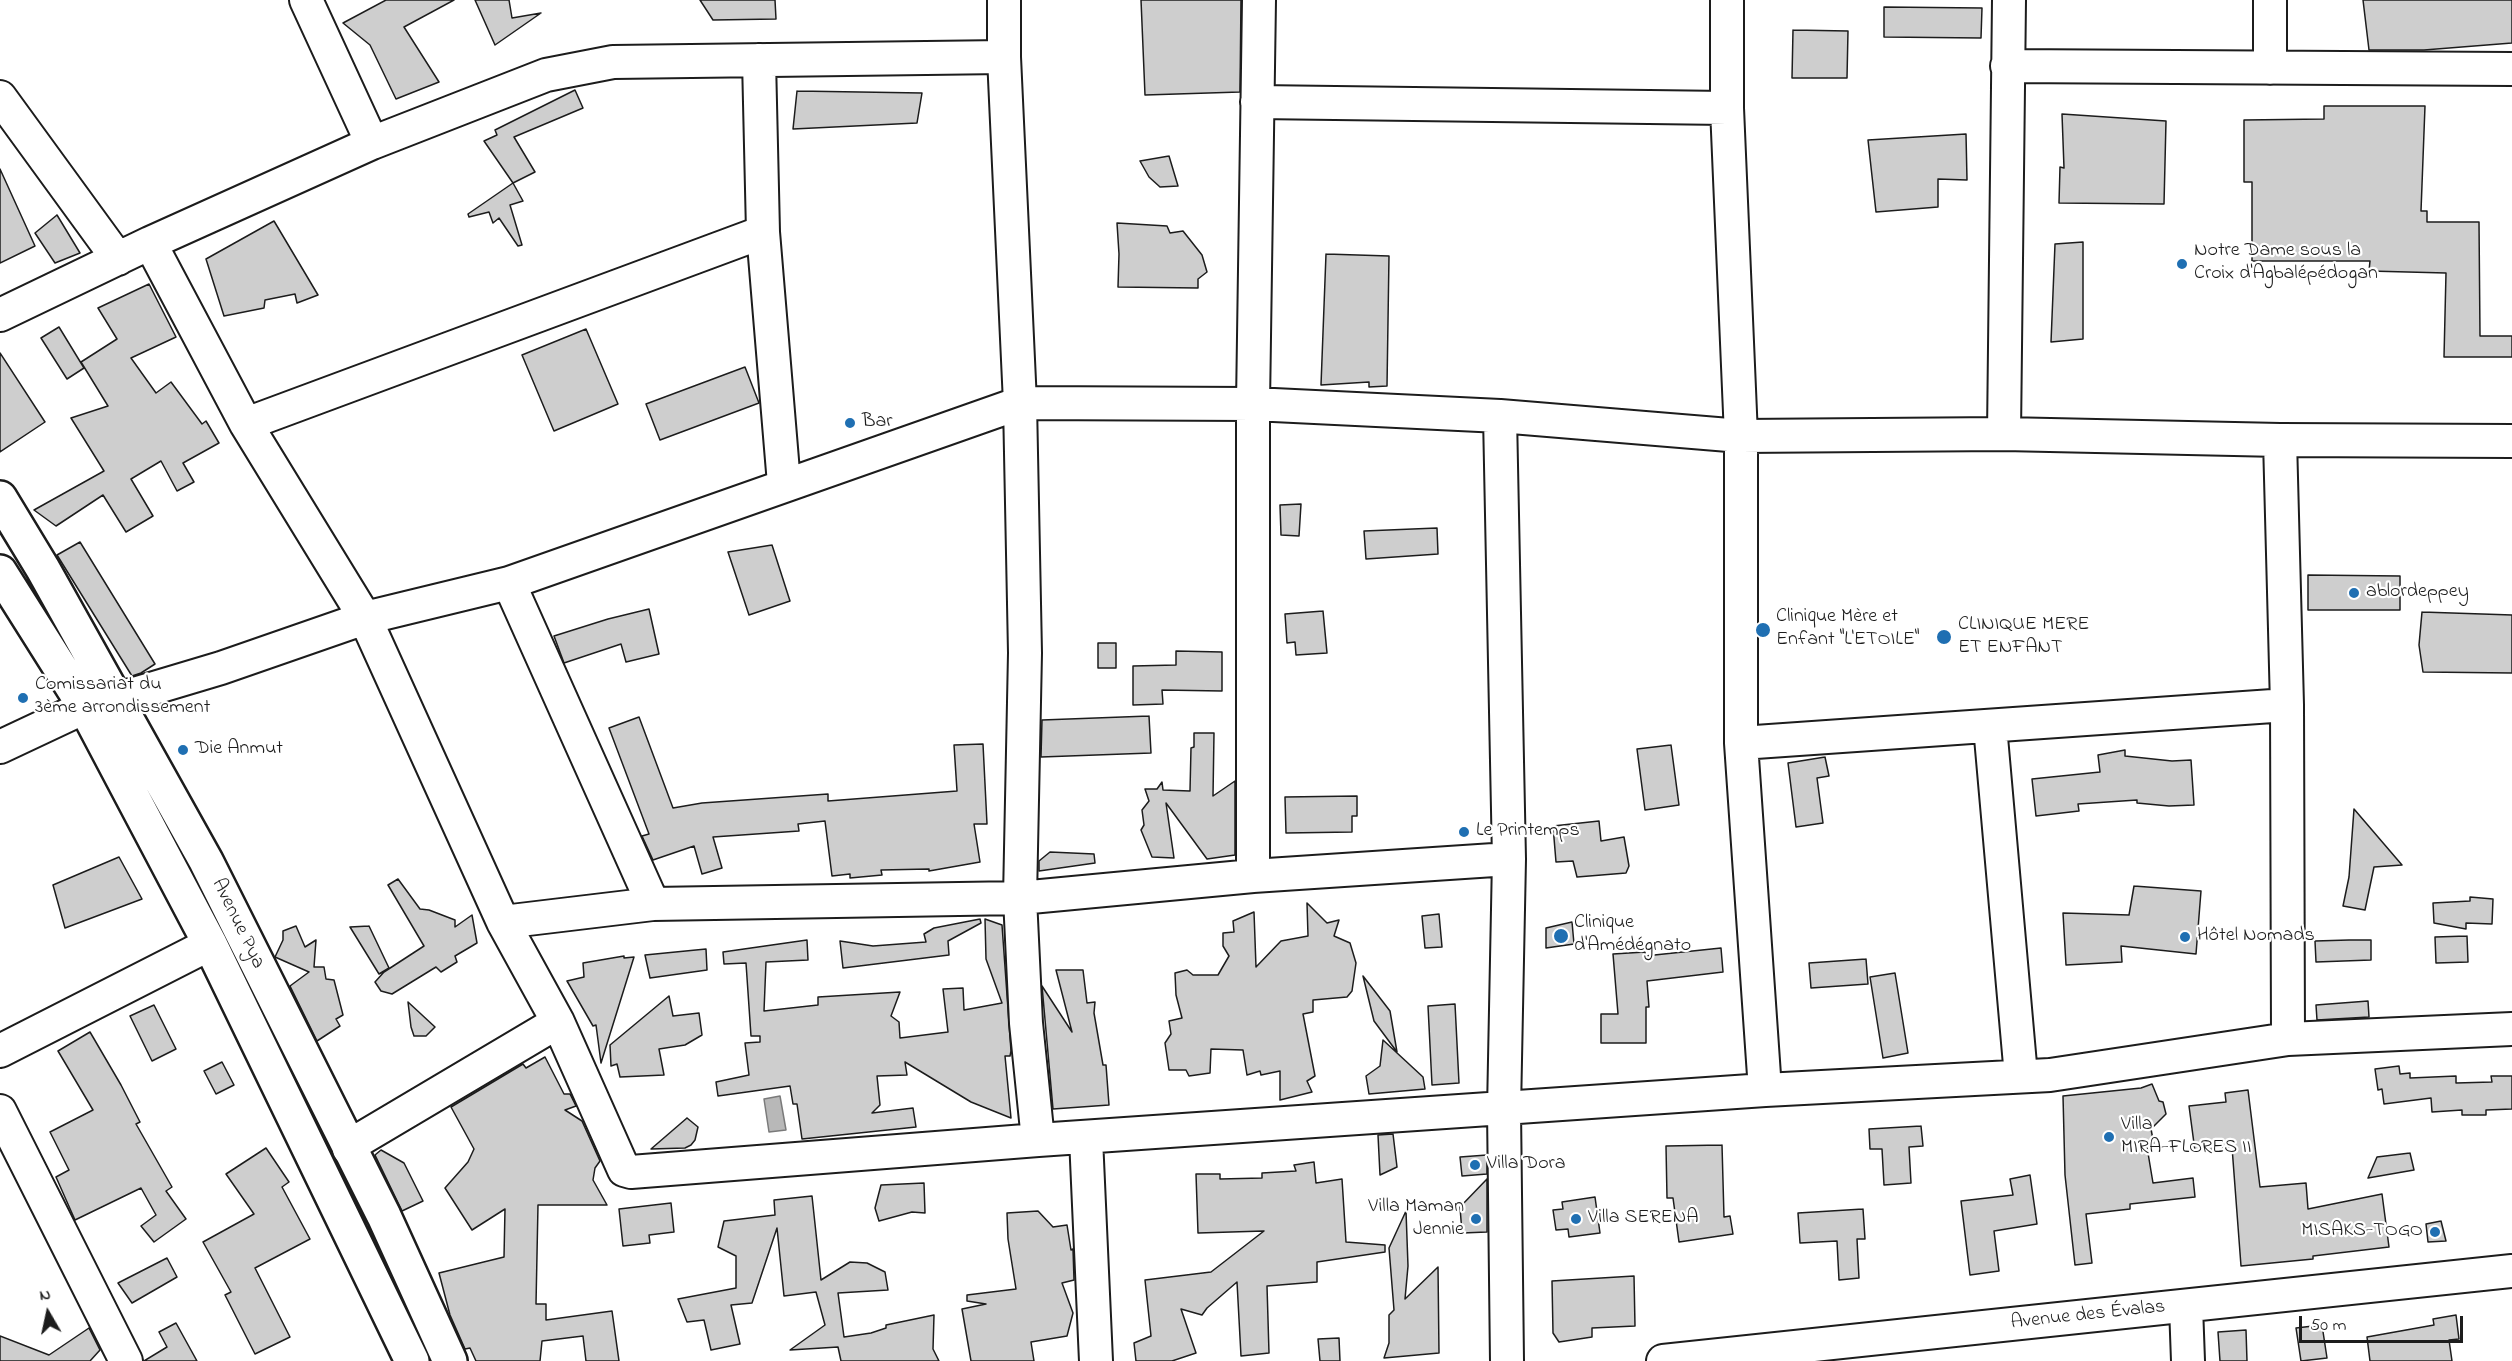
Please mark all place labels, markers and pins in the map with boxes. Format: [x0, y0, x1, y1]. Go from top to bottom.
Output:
place label: Notre Dame sous la Croix d'Agbalépédogan [2194, 240, 2378, 287]
marker: Notre Dame sous la Croix d'Agbalépédogan [2175, 257, 2189, 271]
place label: Bar [862, 411, 892, 435]
marker: Bar [843, 416, 857, 430]
place label: ablordeppey [2366, 581, 2469, 605]
marker: ablordeppey [2347, 586, 2361, 600]
place label: Clinique Mère et Enfant "L'ETOILE" [1776, 606, 1919, 653]
place label: CLINIQUE MERE ET ENFANT [1958, 614, 2089, 661]
marker: Clinique Mère et Enfant "L'ETOILE" [1754, 621, 1772, 639]
marker: CLINIQUE MERE ET ENFANT [1935, 628, 1953, 646]
place label: Comissariat du 3ème arrondissement [35, 674, 210, 721]
marker: Comissariat du 3ème arrondissement [16, 691, 30, 705]
place label: Die Anmut [195, 738, 283, 762]
marker: Die Anmut [176, 743, 190, 757]
place label: Le Printemps [1476, 820, 1580, 844]
marker: Le Printemps [1457, 825, 1471, 839]
place label: Clinique d'Amédégnato [1574, 912, 1691, 959]
place label: Hôtel Nomads [2197, 925, 2315, 949]
marker: Clinique d'Amédégnato [1552, 927, 1570, 945]
marker: Hôtel Nomads [2178, 930, 2192, 944]
place label: Villa MIRA-FLORES II [2121, 1114, 2251, 1161]
marker: Villa MIRA-FLORES II [2102, 1130, 2116, 1144]
place label: Villa Dora [1487, 1153, 1566, 1177]
marker: Villa Dora [1468, 1158, 1482, 1172]
place label: Villa Maman Jennie [1368, 1196, 1464, 1243]
place label: Villa SERENA [1588, 1207, 1698, 1231]
marker: Villa Maman Jennie [1469, 1212, 1483, 1226]
marker: Villa SERENA [1569, 1212, 1583, 1226]
place label: MISAKS-TOGO [2301, 1220, 2423, 1244]
marker: MISAKS-TOGO [2428, 1225, 2442, 1239]

